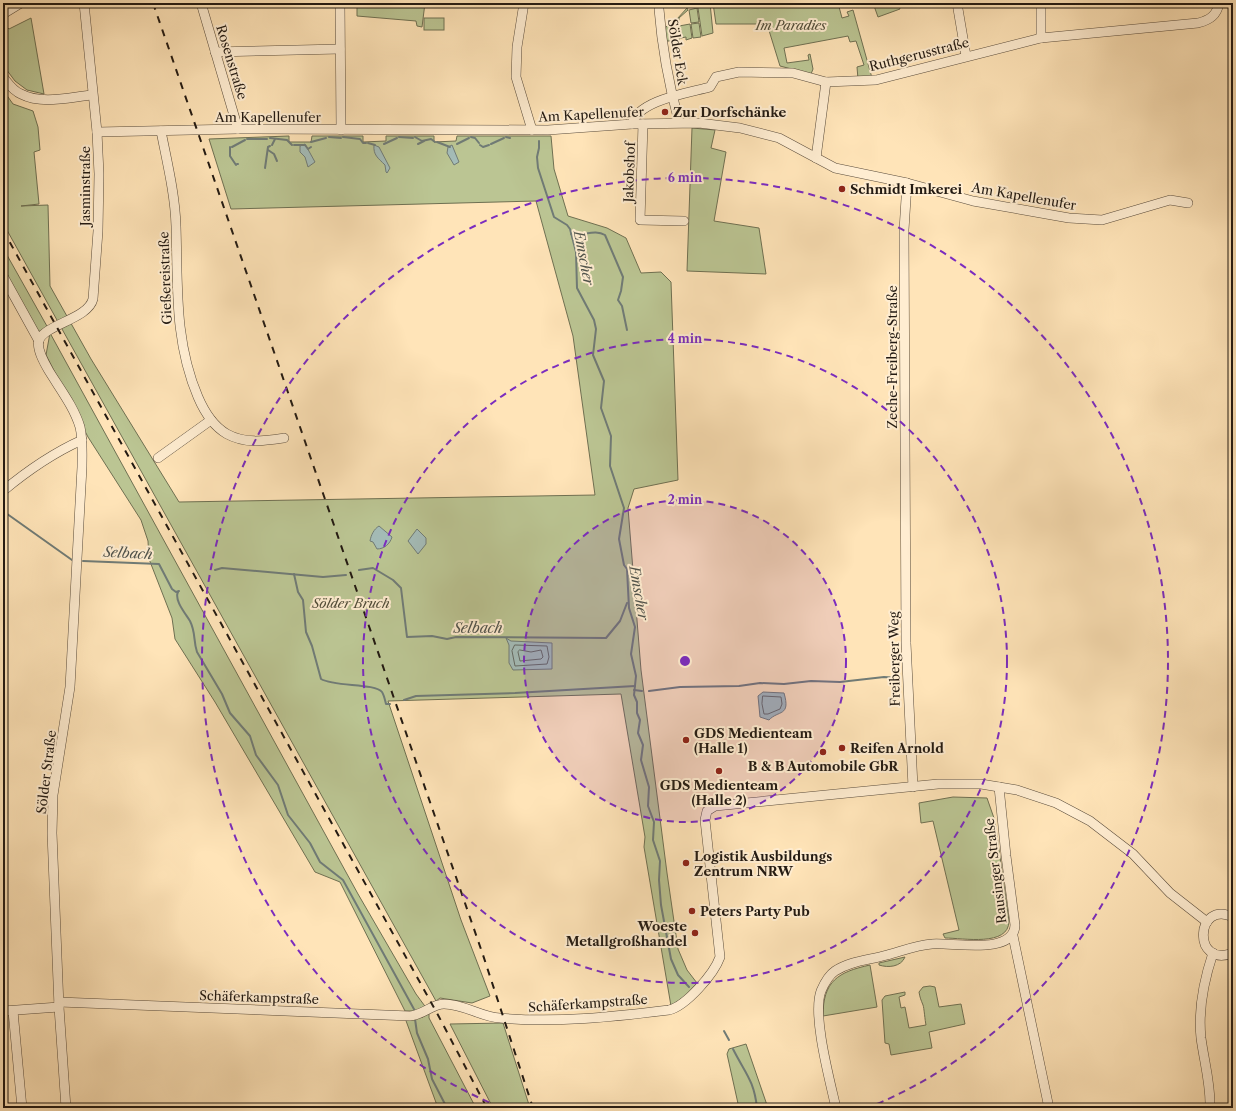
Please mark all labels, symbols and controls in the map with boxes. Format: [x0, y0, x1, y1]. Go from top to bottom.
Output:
park label: Im Paradies [755, 17, 827, 33]
street label: Sölder Eck [665, 18, 691, 87]
street label: Rosenstraße [213, 23, 251, 101]
street label: Ruthgerusstraße [867, 34, 971, 74]
street label: Am Kapellenufer [537, 103, 645, 125]
place label: Zur Dorfschänke [673, 104, 786, 120]
marker: Zur Dorfschänke [660, 107, 670, 117]
street label: Am Kapellenufer [214, 109, 321, 125]
street label: Jakobshof [620, 140, 638, 205]
street label: Jasminstraße [77, 146, 93, 228]
text: 6 min [668, 170, 703, 185]
street label: Am Kapellenufer [970, 179, 1078, 213]
place label: Schmidt Imkerei [850, 181, 963, 197]
marker: Schmidt Imkerei [837, 184, 847, 194]
water label: Emscher [570, 228, 598, 288]
street label: Gießereistraße [155, 231, 175, 325]
street label: Zeche-Freiberg-Straße [884, 285, 900, 429]
text: 4 min [668, 331, 703, 346]
text: 2 min [668, 492, 703, 507]
water label: Selbach [102, 543, 153, 563]
water label: Emscher [625, 563, 653, 623]
park label: Sölder Bruch [311, 595, 390, 611]
street label: Freiberger Weg [885, 611, 903, 707]
water label: Selbach [452, 619, 503, 637]
centre of rings [678, 654, 692, 668]
place label: GDS Medienteam (Halle 1) [694, 725, 813, 756]
street label: Sölder Straße [33, 729, 59, 815]
marker: GDS Medienteam (Halle 1) [681, 735, 691, 745]
place label: Reifen Arnold [850, 740, 944, 756]
marker: Reifen Arnold [837, 743, 847, 753]
marker: B & B Automobile GbR [818, 747, 828, 757]
place label: B & B Automobile GbR [748, 758, 899, 774]
marker: GDS Medienteam (Halle 2) [714, 766, 724, 776]
place label: GDS Medienteam (Halle 2) [660, 777, 778, 808]
street label: Rausinger Straße [981, 817, 1009, 925]
place label: Logistik Ausbildungs Zentrum NRW [694, 848, 832, 879]
marker: Logistik Ausbildungs Zentrum NRW [681, 858, 691, 868]
place label: Peters Party Pub [700, 903, 810, 919]
marker: Peters Party Pub [687, 906, 697, 916]
place label: Woeste Metallgroßhandel [566, 918, 687, 949]
marker: Woeste Metallgroßhandel [690, 928, 700, 938]
street label: Schäferkampstraße [199, 987, 319, 1007]
street label: Schäferkampstraße [528, 991, 648, 1015]

